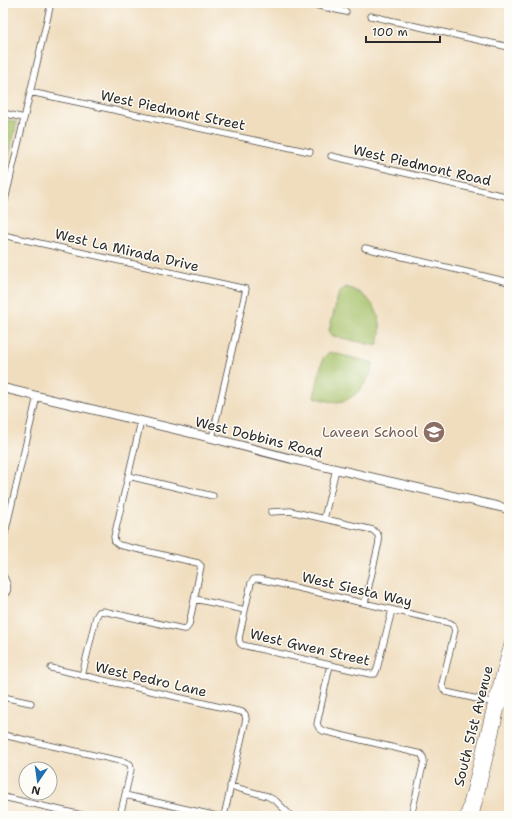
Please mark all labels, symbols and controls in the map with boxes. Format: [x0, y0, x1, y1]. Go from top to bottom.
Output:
scale bar [366, 18, 440, 44]
text: 100 m [372, 24, 408, 40]
street label: West Piedmont Street [99, 86, 247, 134]
street label: West Piedmont Road [351, 140, 493, 190]
street label: West La Mirada Drive [53, 225, 201, 275]
street label: West Dobbins Road [193, 412, 325, 462]
school or university icon: Laveen School [421, 419, 447, 445]
place label: Laveen School [322, 423, 419, 441]
street label: West Siesta Way [300, 568, 414, 610]
street label: West Gwen Street [248, 624, 372, 670]
street label: West Pedro Lane [93, 657, 209, 701]
street label: South 51st Avenue [449, 664, 497, 788]
north arrow [18, 761, 58, 801]
text: N [30, 782, 42, 799]

